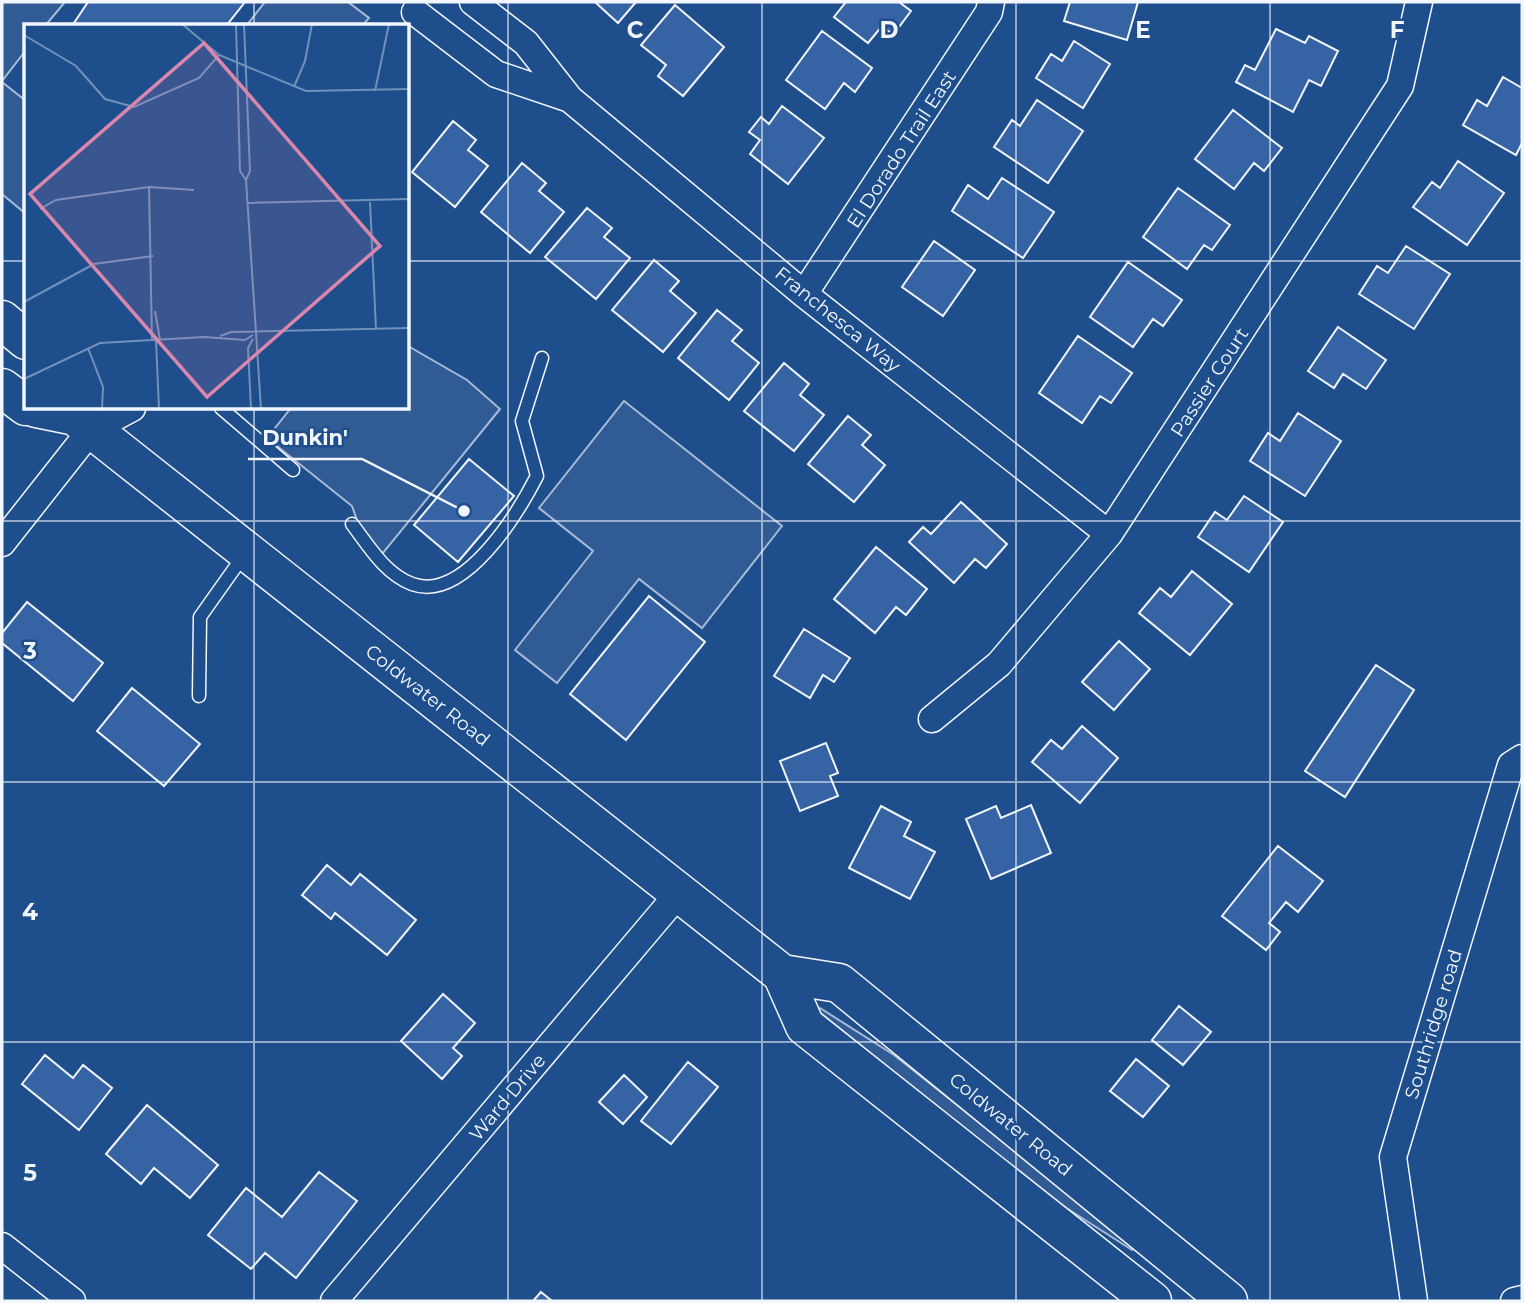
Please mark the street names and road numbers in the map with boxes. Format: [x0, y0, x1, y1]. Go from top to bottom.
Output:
street label: El Dorado Trail East [842, 66, 961, 232]
street label: Franchesca Way [770, 262, 906, 378]
street label: Passier Court [1166, 323, 1253, 441]
street label: Coldwater Road [361, 640, 495, 751]
street label: Southridge road [1400, 947, 1467, 1102]
street label: Ward Drive [464, 1049, 550, 1145]
street label: Coldwater Road [945, 1068, 1077, 1181]

